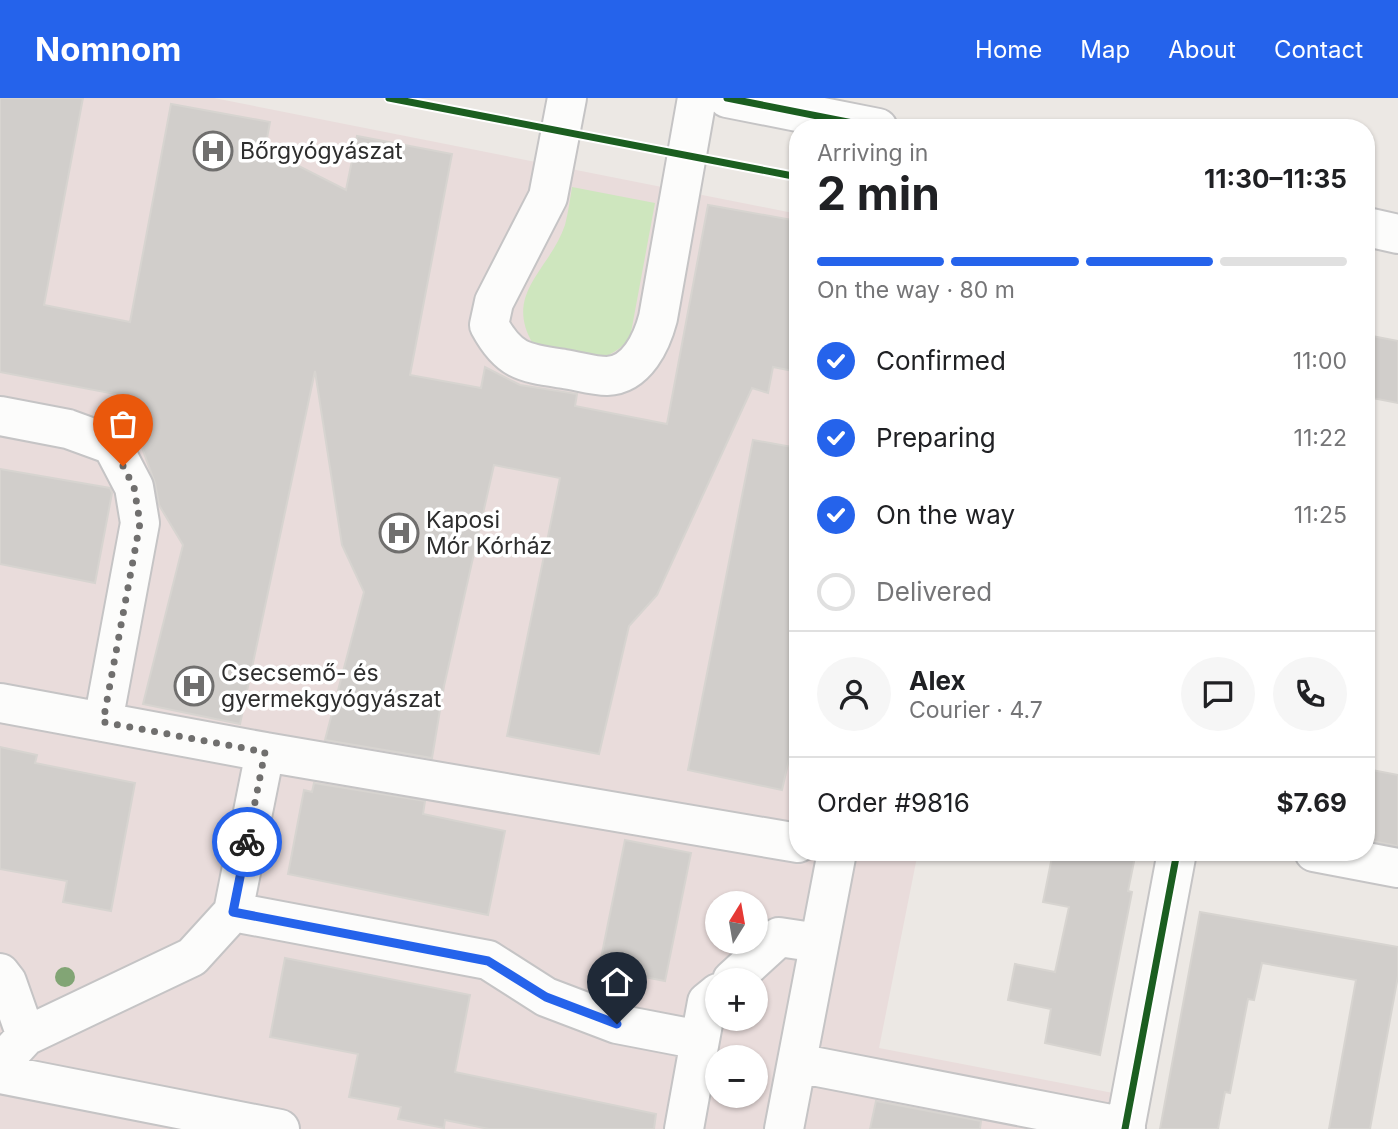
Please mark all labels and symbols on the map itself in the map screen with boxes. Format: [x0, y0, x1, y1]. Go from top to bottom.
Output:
hospital icon: Bőrgyógyászat [192, 130, 234, 172]
place label: Bőrgyógyászat [240, 137, 403, 165]
pin [93, 394, 153, 466]
place label: Kaposi Mór Kórház [426, 506, 552, 560]
hospital icon: Kaposi Mór Kórház [378, 512, 420, 554]
place label: Csecsemő- és gyermekgyógyászat [221, 659, 442, 713]
hospital icon: Csecsemő- és gyermekgyógyászat [173, 665, 215, 707]
courier [212, 807, 282, 877]
north arrow [705, 891, 768, 954]
pin [587, 952, 647, 1024]

